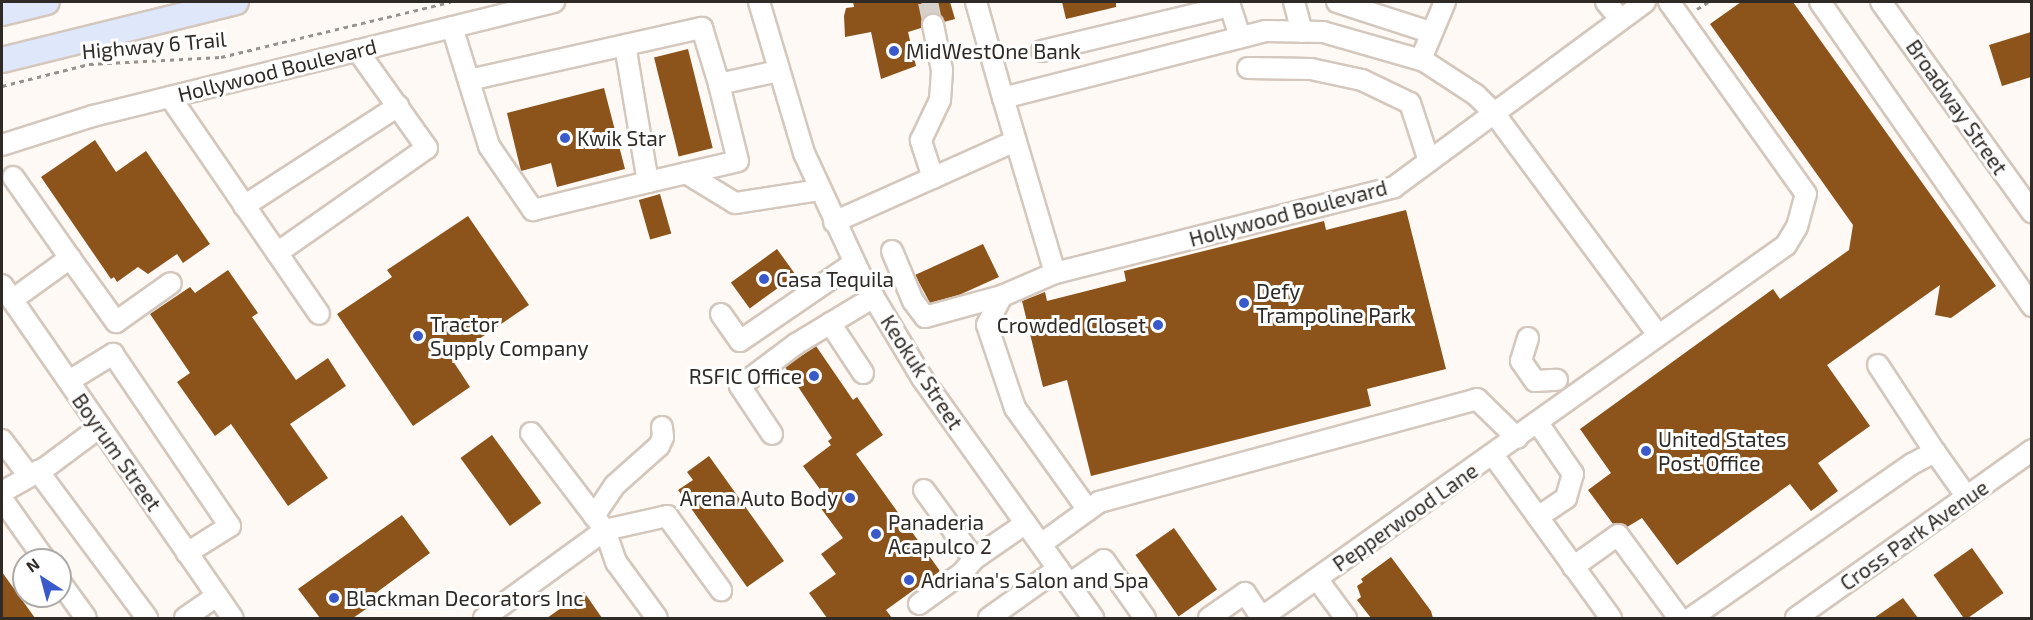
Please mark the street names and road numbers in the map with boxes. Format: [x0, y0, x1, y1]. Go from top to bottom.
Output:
street label: Highway 6 Trail [80, 26, 228, 64]
street label: Hollywood Boulevard [175, 33, 379, 107]
street label: Broadway Street [1901, 34, 2013, 180]
street label: Hollywood Boulevard [1186, 174, 1390, 252]
street label: Keokuk Street [876, 310, 968, 434]
street label: Boyrum Street [67, 388, 167, 516]
street label: Pepperwood Lane [1328, 458, 1482, 576]
street label: Cross Park Avenue [1835, 474, 1993, 596]

